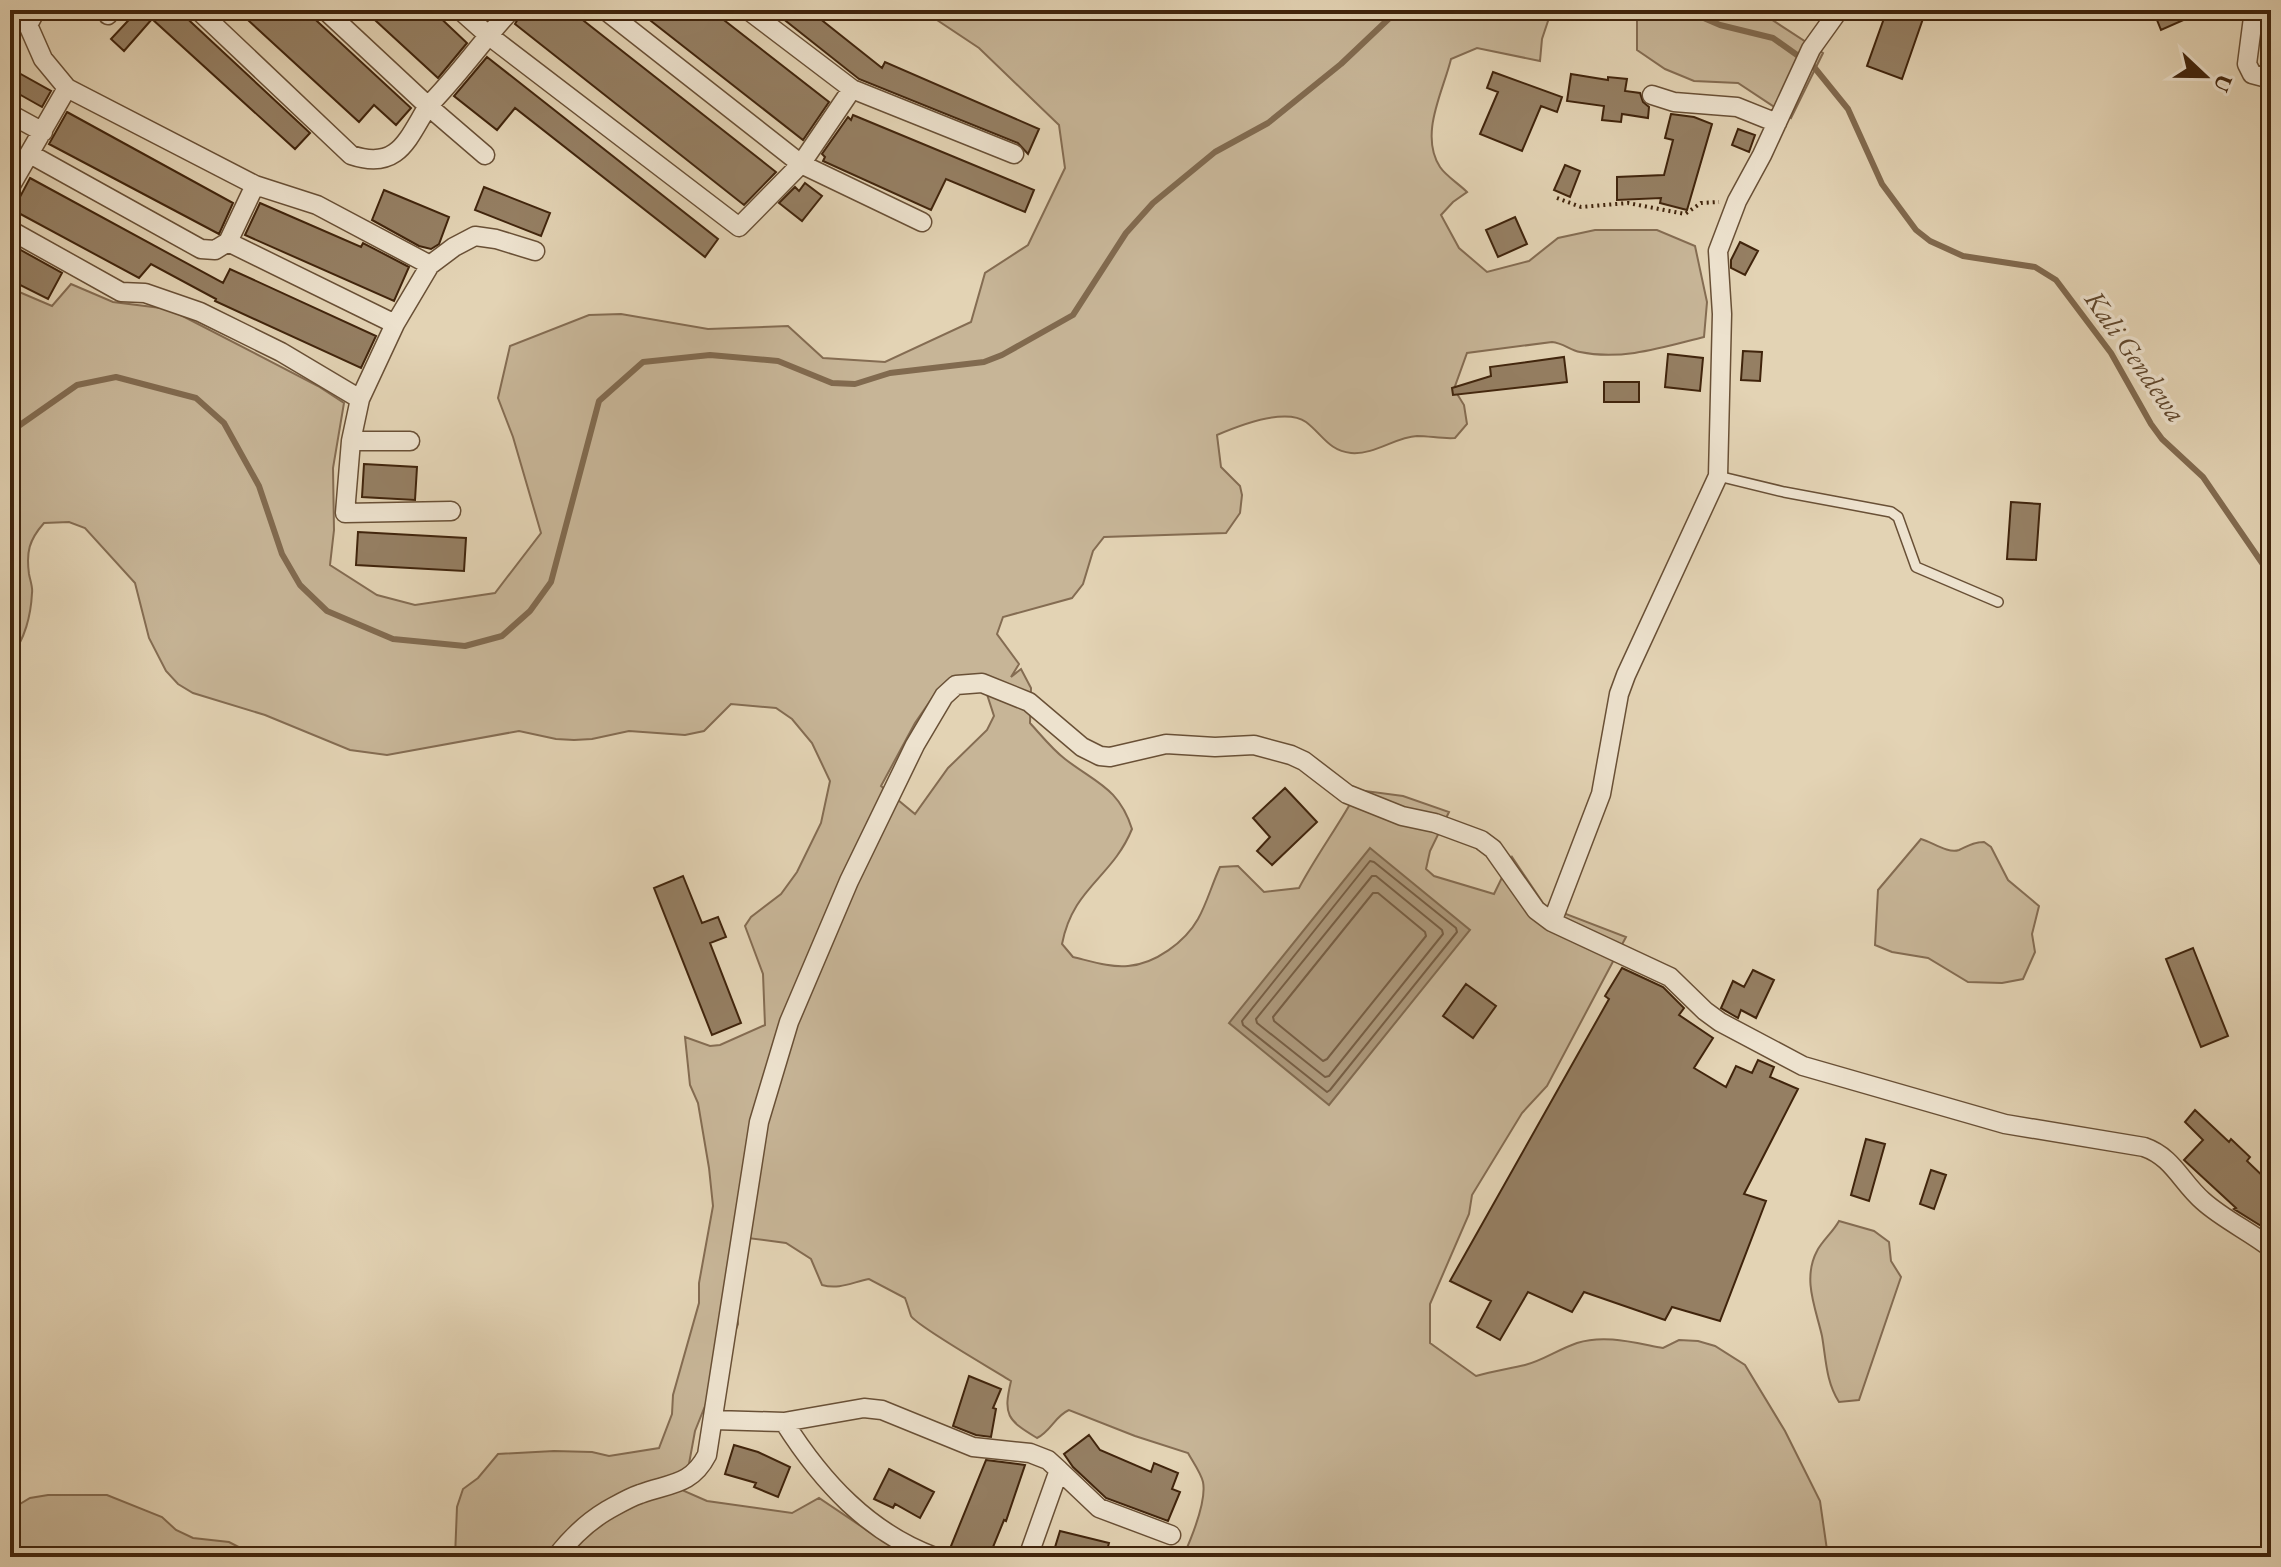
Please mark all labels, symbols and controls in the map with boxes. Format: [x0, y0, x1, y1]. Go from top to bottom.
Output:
north arrow [2165, 36, 2245, 116]
text: U [2206, 70, 2240, 97]
water label: Kali Gendewa [2077, 282, 2195, 429]

